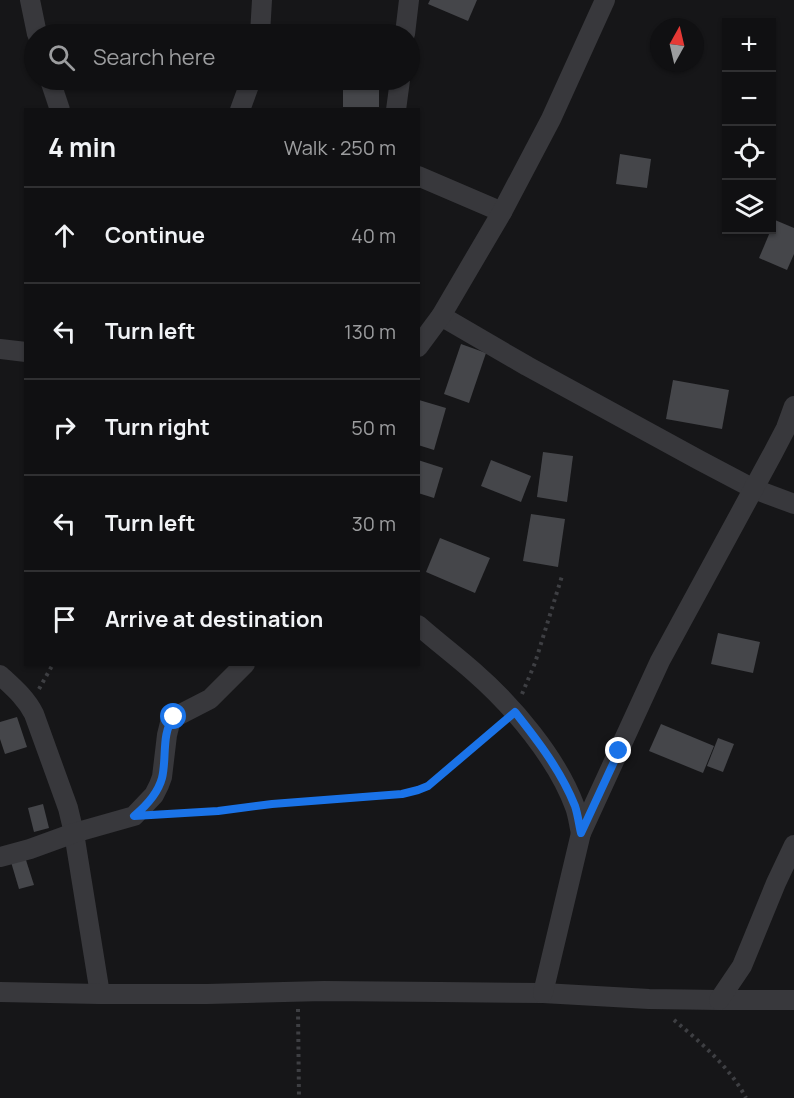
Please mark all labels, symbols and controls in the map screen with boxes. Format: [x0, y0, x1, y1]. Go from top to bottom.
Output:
north arrow [650, 18, 704, 72]
map controls [722, 18, 776, 234]
button: + [722, 18, 776, 72]
search box [24, 24, 420, 90]
icon: search [45, 41, 78, 74]
text: Search here [93, 42, 215, 72]
button: − [722, 72, 776, 126]
button: locate [722, 126, 776, 180]
text: 4 min [48, 129, 116, 165]
text: Walk · 250 m [284, 134, 396, 161]
button: layers [722, 180, 776, 234]
icon: ahead [48, 219, 81, 252]
text: Continue [105, 220, 205, 250]
text: 40 m [351, 222, 396, 249]
icon: left [48, 315, 81, 348]
text: Turn left [105, 316, 195, 346]
text: 130 m [344, 318, 396, 345]
icon: right [48, 411, 81, 444]
text: Turn right [105, 412, 210, 442]
text: 50 m [351, 414, 396, 441]
icon: left [48, 507, 81, 540]
text: Turn left [105, 508, 195, 538]
text: 30 m [352, 510, 396, 537]
icon: arrive [48, 603, 81, 636]
text: Arrive at destination [105, 604, 323, 634]
route start [160, 703, 186, 729]
route end [605, 737, 631, 763]

